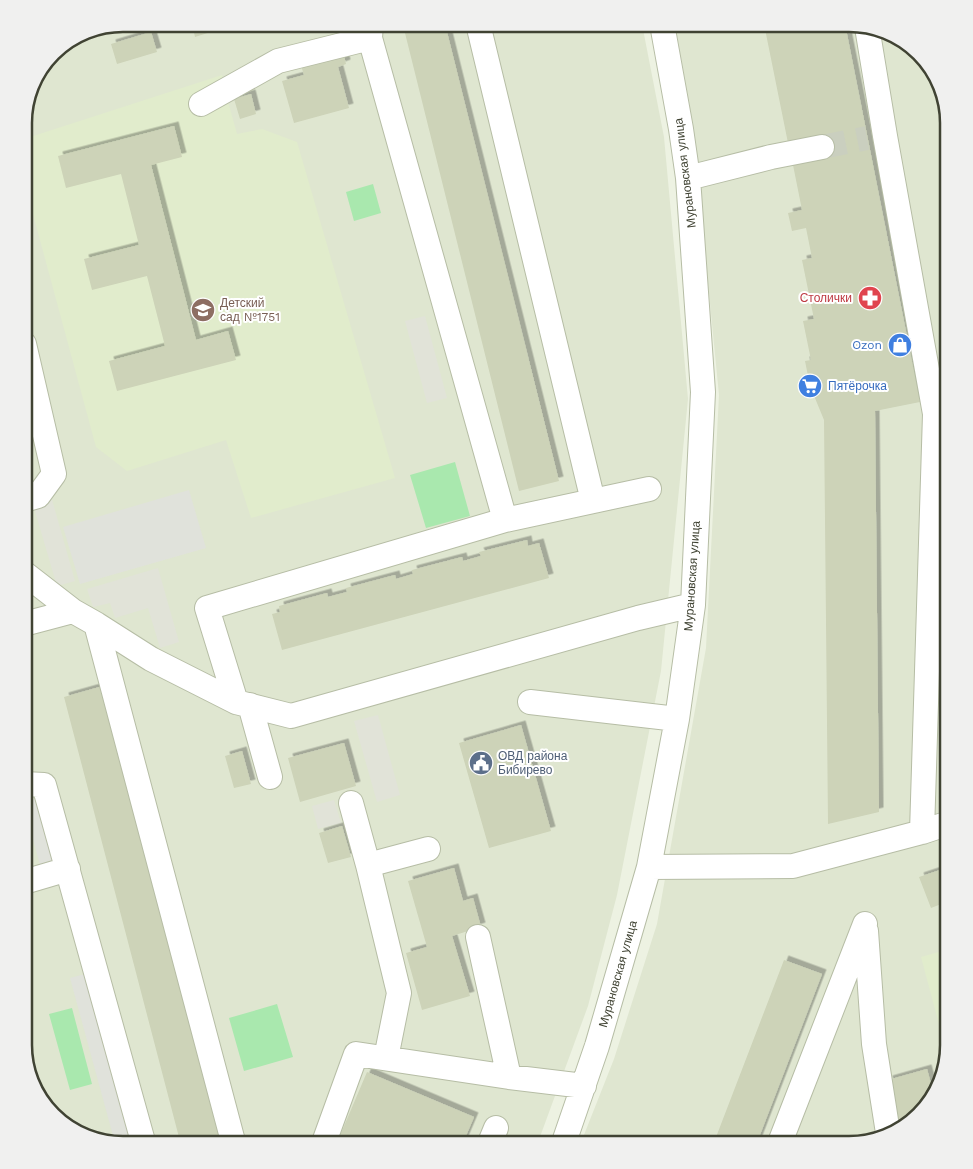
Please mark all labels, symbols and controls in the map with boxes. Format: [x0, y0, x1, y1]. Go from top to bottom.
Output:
street label: Мурановская улица [671, 117, 699, 229]
pharmacy icon: Столички [857, 285, 883, 311]
place label: Столички [800, 291, 852, 305]
place label: Детский сад №1751 [220, 296, 280, 324]
school or university icon: Детский сад №1751 [190, 297, 216, 323]
shop icon: Ozon [887, 332, 913, 358]
place label: Ozon [852, 338, 882, 352]
supermarket icon: Пятёрочка [797, 373, 823, 399]
place label: Пятёрочка [828, 379, 887, 393]
street label: Мурановская улица [681, 520, 703, 632]
place label: ОВД района Бибирево [498, 749, 568, 777]
public building icon: ОВД района Бибирево [468, 750, 494, 776]
street label: Мурановская улица [596, 919, 640, 1029]

